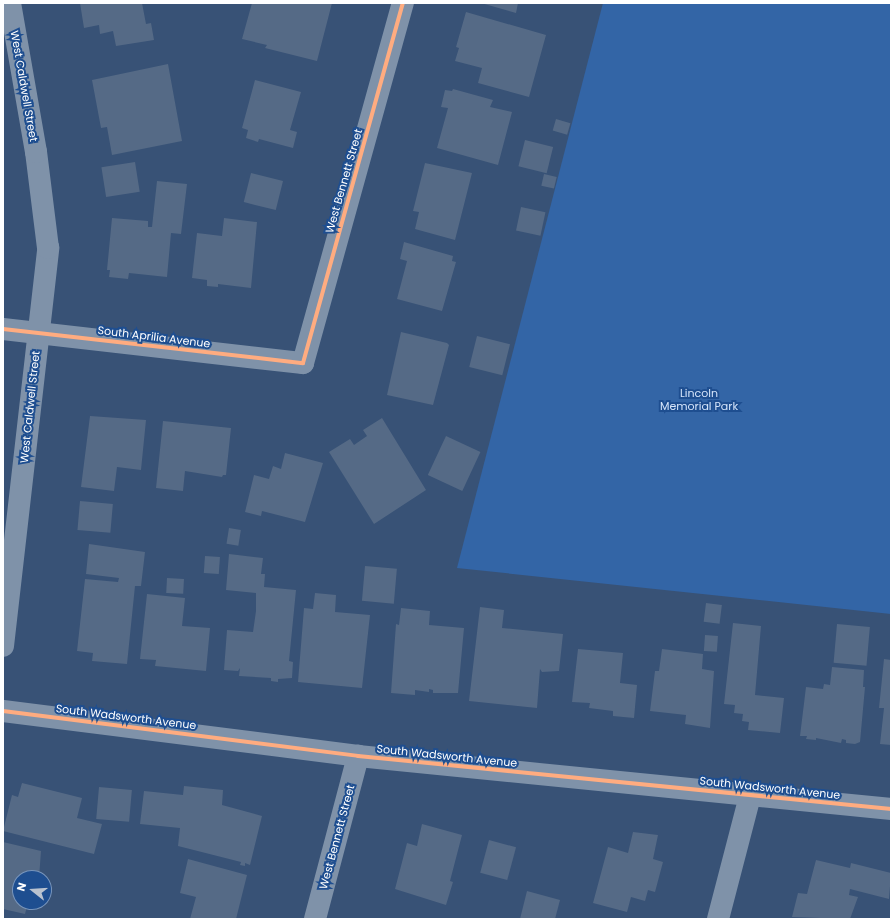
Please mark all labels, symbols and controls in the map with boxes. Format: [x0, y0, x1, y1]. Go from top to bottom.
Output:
street label: West Caldwell Street [8, 29, 40, 143]
street label: West Bennett Street [323, 127, 365, 235]
street label: South Aprilia Avenue [97, 324, 211, 350]
street label: West Caldwell Street [18, 350, 42, 464]
park label: Lincoln Memorial Park [660, 387, 738, 413]
street label: South Wadsworth Avenue [55, 702, 197, 732]
street label: South Wadsworth Avenue [376, 742, 518, 770]
street label: South Wadsworth Avenue [699, 774, 841, 802]
street label: West Bennett Street [317, 783, 357, 891]
north arrow [12, 870, 52, 910]
text: N [13, 880, 30, 893]

